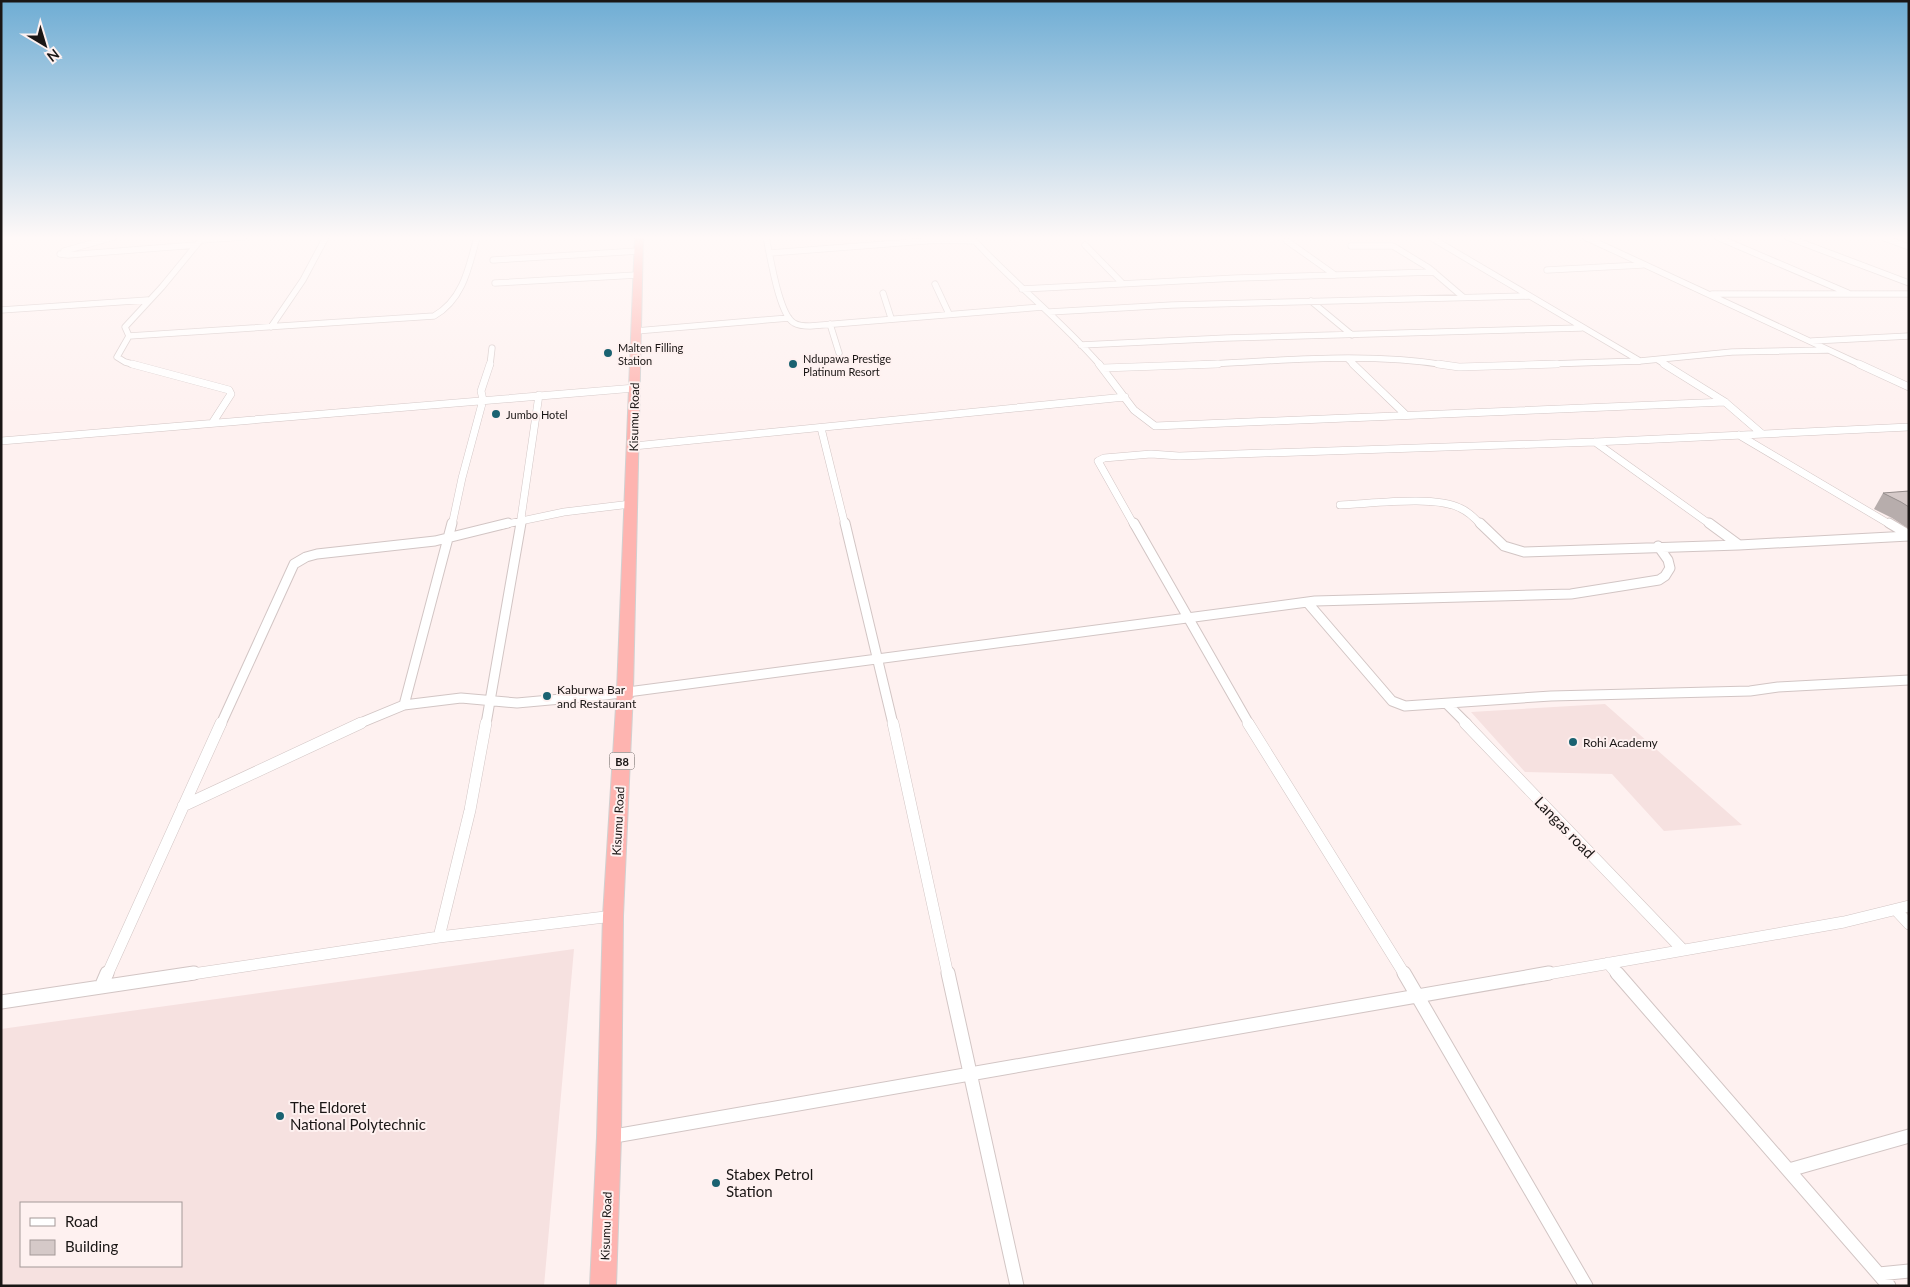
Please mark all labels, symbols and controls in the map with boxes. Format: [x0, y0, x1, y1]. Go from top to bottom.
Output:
north arrow [20, 20, 70, 70]
text: N [44, 46, 63, 66]
place label: Malten Filling Station [618, 341, 684, 367]
marker: Malten Filling Station [602, 347, 614, 359]
place label: Ndupawa Prestige Platinum Resort [803, 352, 891, 378]
marker: Ndupawa Prestige Platinum Resort [787, 358, 799, 370]
street label: Kisumu Road [626, 382, 642, 452]
marker: Jumbo Hotel [490, 408, 502, 420]
place label: Jumbo Hotel [506, 408, 568, 421]
place label: Kaburwa Bar and Restaurant [557, 682, 637, 711]
marker: Kaburwa Bar and Restaurant [541, 690, 553, 702]
place label: Rohi Academy [1583, 735, 1659, 750]
marker: Rohi Academy [1567, 736, 1579, 748]
road number: B8 [610, 752, 634, 769]
street label: Kisumu Road [609, 786, 627, 856]
street label: Langas road [1531, 792, 1599, 862]
place label: The Eldoret National Polytechnic [290, 1098, 426, 1133]
marker: The Eldoret National Polytechnic [274, 1110, 286, 1122]
place label: Stabex Petrol Station [726, 1165, 813, 1200]
marker: Stabex Petrol Station [710, 1177, 722, 1189]
street label: Kisumu Road [597, 1191, 615, 1261]
legend [20, 1202, 182, 1267]
text: Road [65, 1212, 98, 1230]
text: Building [65, 1237, 118, 1255]

